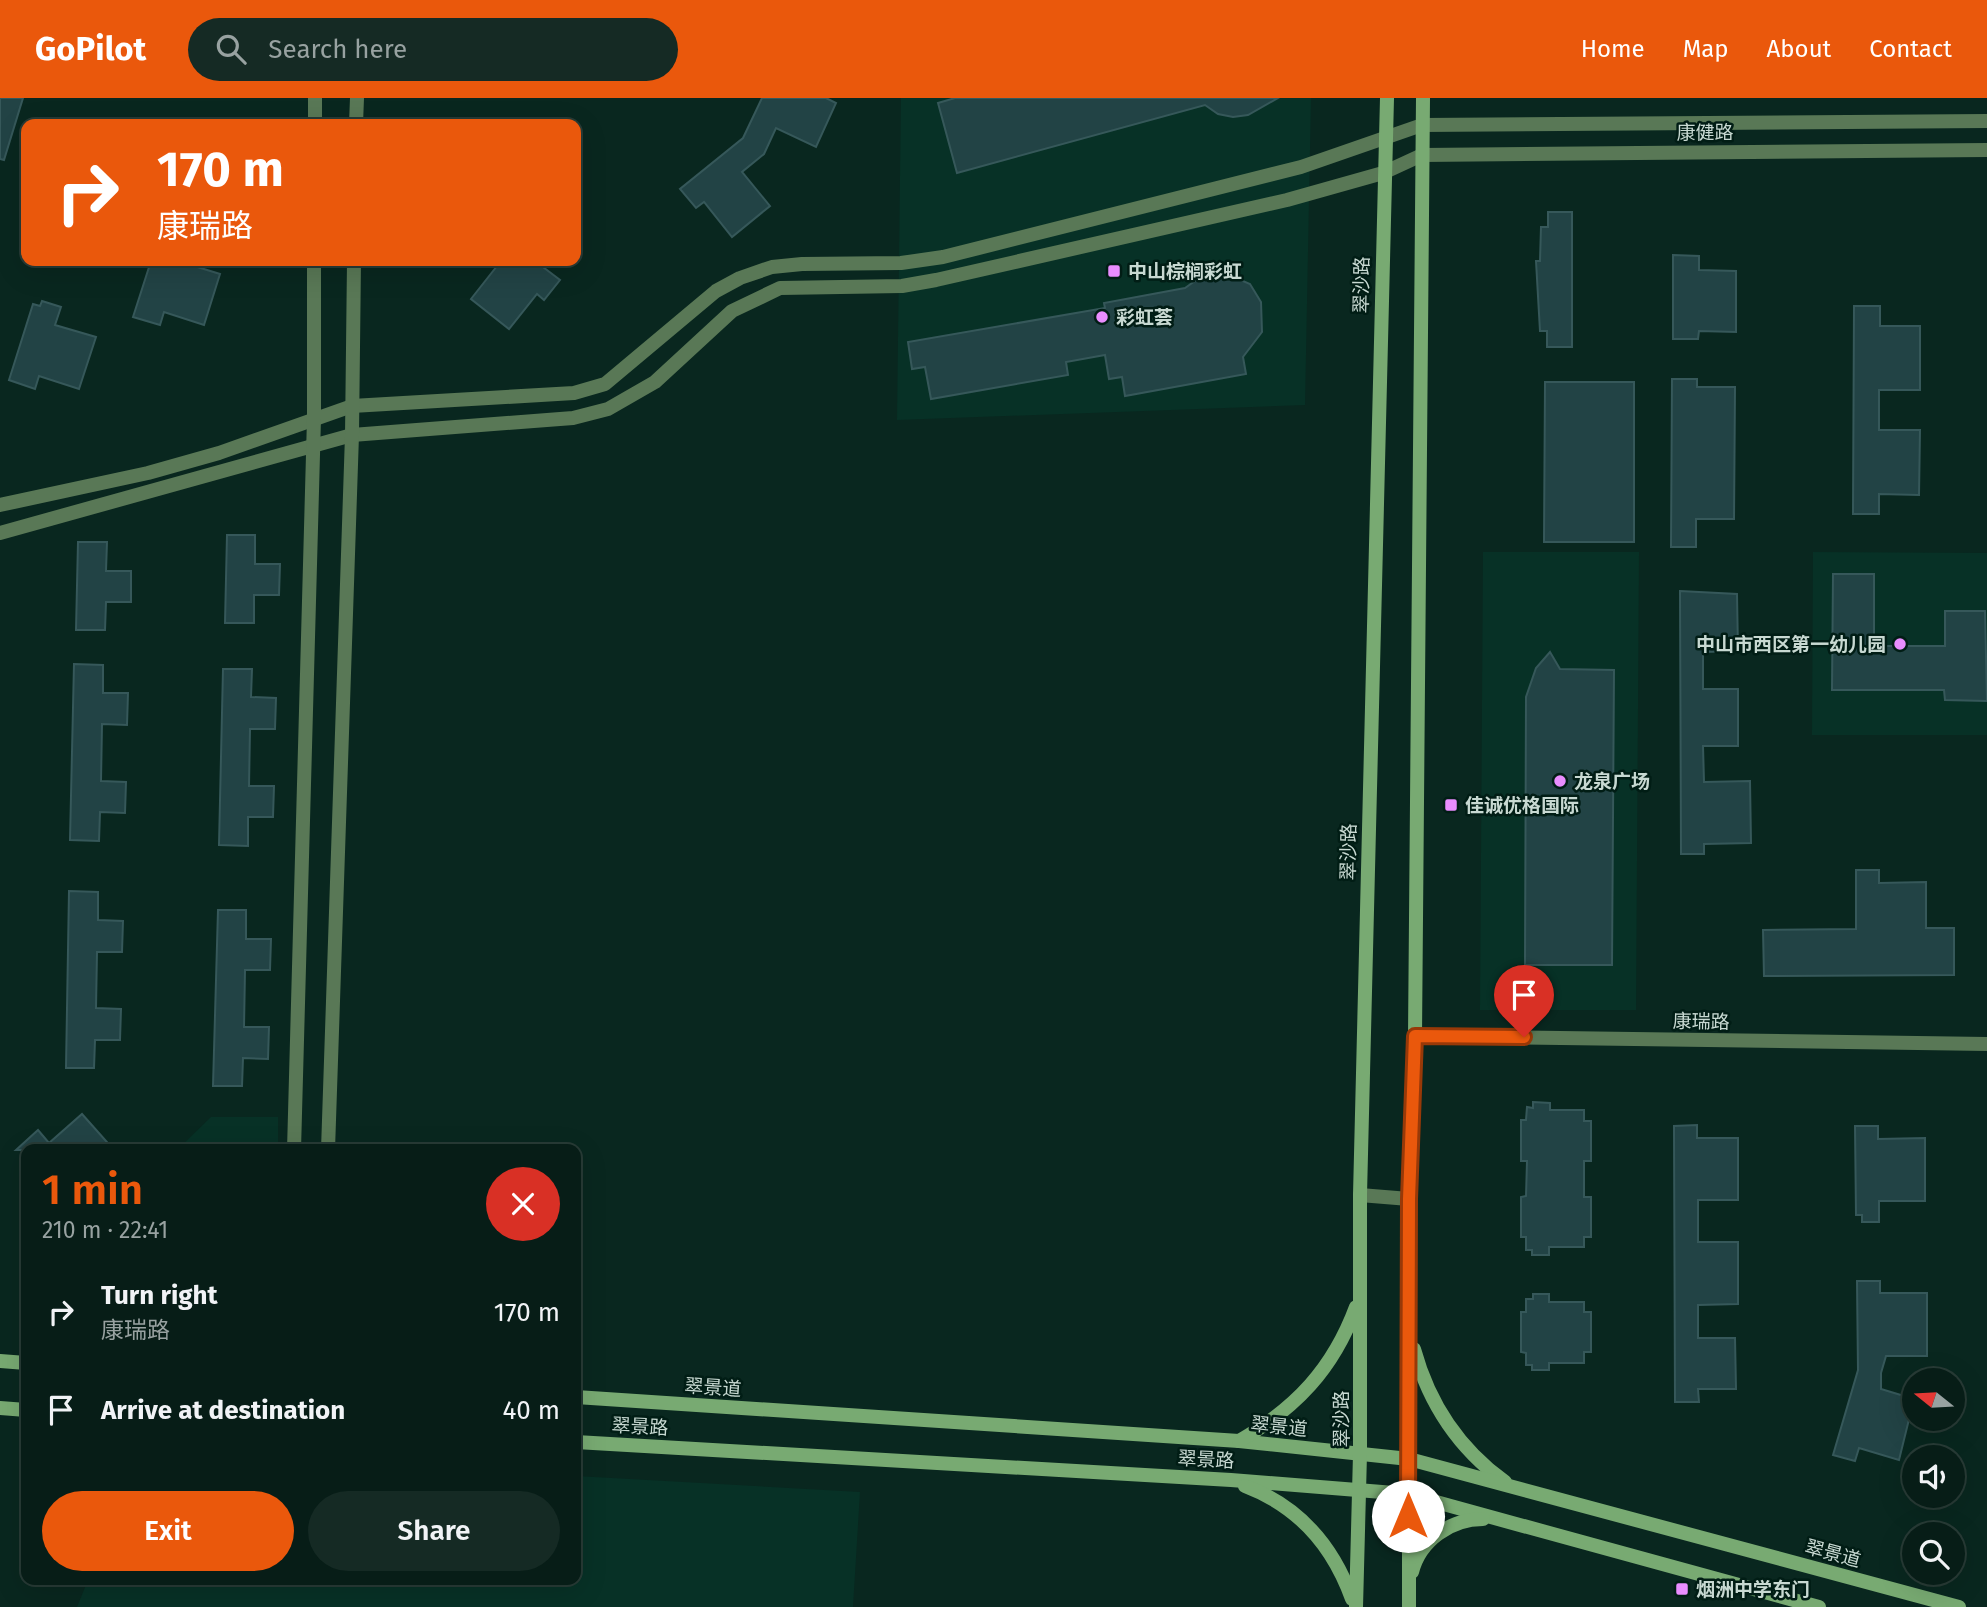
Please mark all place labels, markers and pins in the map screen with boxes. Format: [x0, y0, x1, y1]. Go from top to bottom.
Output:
place label: 中山棕榈彩虹 [1128, 260, 1242, 283]
marker: 中山棕榈彩虹 [1106, 263, 1122, 279]
place label: 彩虹荟 [1116, 306, 1173, 329]
marker: 彩虹荟 [1094, 309, 1110, 325]
place label: 中山市西区第一幼儿园 [1696, 633, 1886, 656]
marker: 中山市西区第一幼儿园 [1892, 636, 1908, 652]
place label: 龙泉广场 [1574, 770, 1650, 793]
marker: 龙泉广场 [1552, 773, 1568, 789]
place label: 佳诚优格国际 [1465, 794, 1579, 817]
marker: 佳诚优格国际 [1443, 797, 1459, 813]
pin [1494, 965, 1554, 1037]
place label: 烟洲中学东门 [1696, 1578, 1810, 1601]
marker: 烟洲中学东门 [1674, 1581, 1690, 1597]

